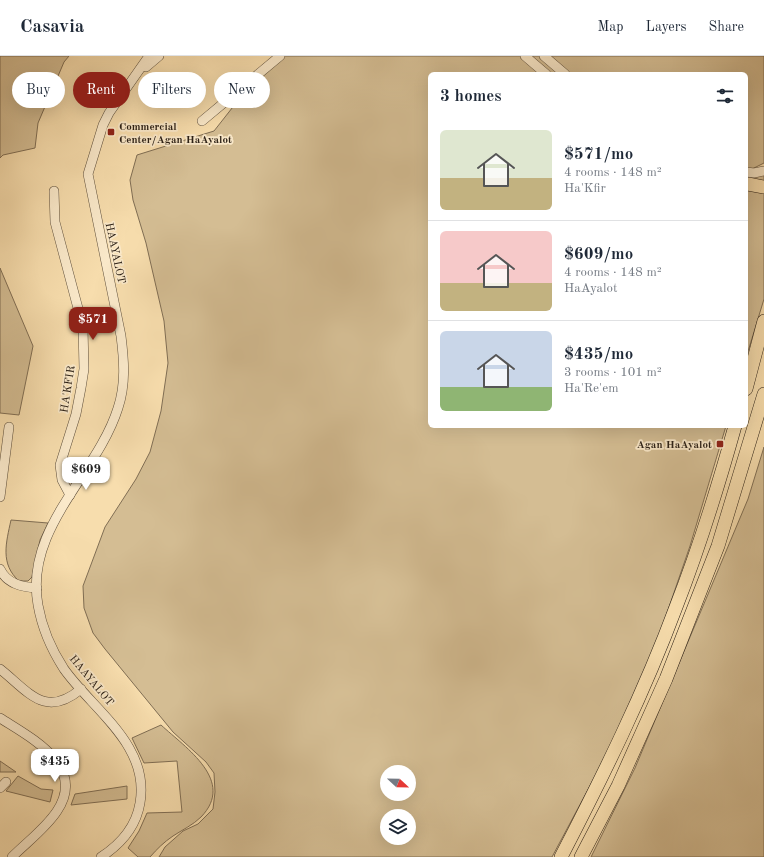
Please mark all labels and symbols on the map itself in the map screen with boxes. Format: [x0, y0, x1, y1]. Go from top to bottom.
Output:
place label: Commercial Center/Agan HaAyalot [119, 122, 232, 146]
marker: Commercial Center/Agan HaAyalot [106, 127, 116, 137]
street label: HAAYALOT [103, 222, 126, 285]
pin: $571 [69, 307, 117, 341]
street label: HA'KFIR [59, 365, 78, 414]
marker: Agan HaAyalot [715, 439, 725, 449]
place label: Agan HaAyalot [636, 440, 712, 451]
pin: $609 [62, 457, 110, 491]
street label: HAAYALOT [67, 654, 115, 708]
pin: $435 [31, 749, 79, 783]
north arrow [380, 765, 416, 801]

